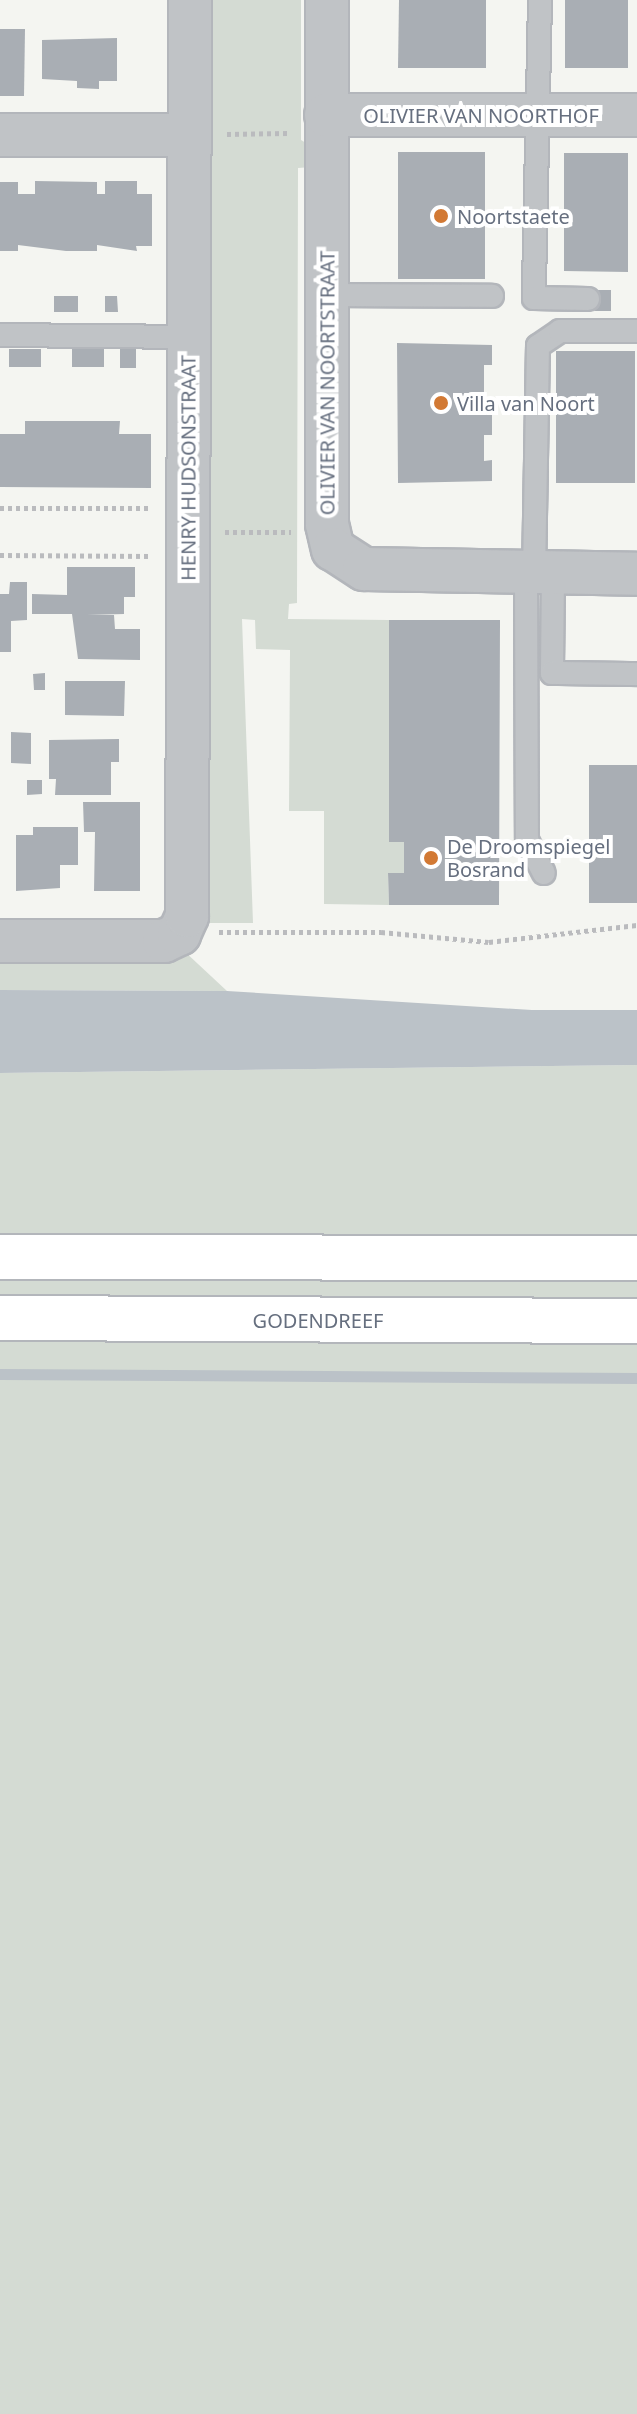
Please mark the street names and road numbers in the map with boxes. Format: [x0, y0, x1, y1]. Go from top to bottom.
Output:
street label: OLIVIER VAN NOORTHOF [363, 103, 599, 127]
street label: OLIVIER VAN NOORTSTRAAT [315, 251, 339, 515]
street label: HENRY HUDSONSTRAAT [176, 355, 200, 581]
street label: GODENDREEF [253, 1308, 383, 1332]

